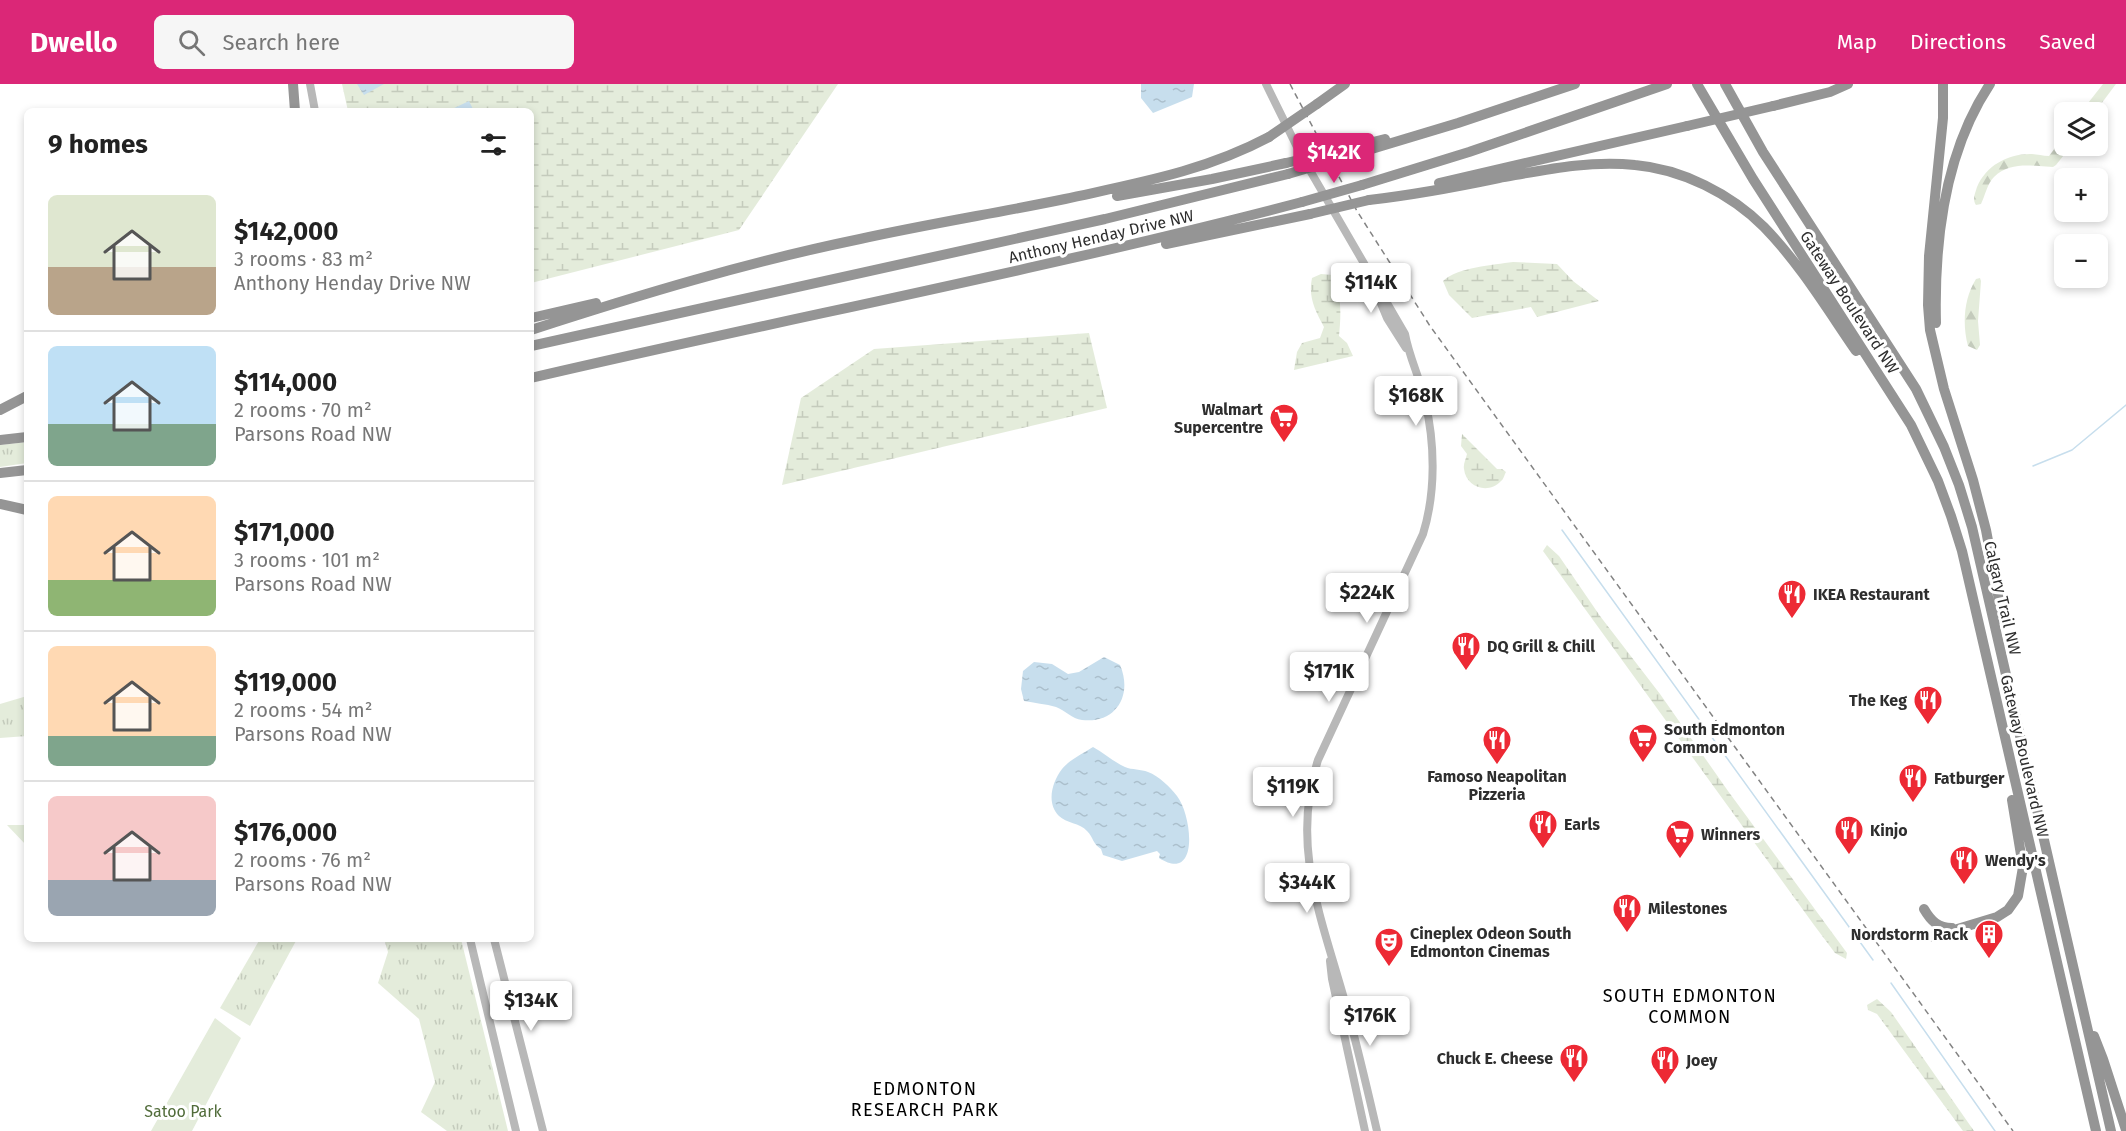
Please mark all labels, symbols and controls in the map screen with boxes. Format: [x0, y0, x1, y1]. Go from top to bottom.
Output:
search box [154, 15, 574, 69]
text: Dwello [30, 26, 118, 59]
icon: search [175, 26, 208, 59]
text: Search here [223, 29, 340, 56]
text: Map [1837, 29, 1877, 55]
text: Directions [1910, 29, 2006, 55]
text: Saved [2039, 29, 2096, 55]
map controls [2054, 102, 2108, 288]
button: layers [2054, 102, 2108, 156]
icon: filters [477, 128, 510, 161]
text: 9 homes [48, 129, 148, 160]
pin: $142K [1292, 133, 1376, 184]
text: $142K [1307, 140, 1361, 164]
button: + [2054, 168, 2108, 222]
street label: Anthony Henday Drive NW [1007, 206, 1196, 267]
text: $142,000 [234, 216, 339, 247]
icon: home [96, 219, 168, 291]
street label: Gateway Boulevard NW [1796, 227, 1903, 377]
button: − [2054, 234, 2108, 288]
text: 3 rooms · 83 m² [234, 247, 373, 271]
pin: $114K [1329, 263, 1413, 314]
text: $114K [1345, 270, 1397, 294]
text: Anthony Henday Drive NW [234, 271, 471, 295]
text: $114,000 [234, 367, 337, 398]
icon: home [96, 370, 168, 442]
pin: $168K [1374, 376, 1458, 427]
text: $168K [1388, 383, 1444, 407]
text: 2 rooms · 70 m² [234, 398, 372, 422]
place label: Walmart Supercentre [1174, 400, 1264, 437]
supermarket icon: Walmart Supercentre [1268, 402, 1300, 444]
text: Parsons Road NW [234, 422, 392, 446]
text: $171,000 [234, 517, 335, 548]
icon: home [96, 520, 168, 592]
street label: Calgary Trail NW [1980, 539, 2025, 657]
text: 3 rooms · 101 m² [234, 548, 380, 572]
text: Parsons Road NW [234, 572, 392, 596]
pin: $224K [1325, 573, 1409, 624]
restaurant icon: IKEA Restaurant [1776, 578, 1808, 620]
text: $224K [1340, 580, 1394, 604]
place label: IKEA Restaurant [1813, 585, 1930, 604]
restaurant icon: DQ Grill & Chill [1450, 630, 1482, 672]
place label: DQ Grill & Chill [1487, 637, 1595, 656]
pin: $171K [1287, 652, 1371, 703]
text: $171K [1304, 659, 1354, 683]
text: $119,000 [234, 667, 337, 698]
icon: home [96, 670, 168, 742]
street label: Gateway Boulevard NW [1997, 673, 2053, 839]
restaurant icon: The Keg [1912, 684, 1944, 726]
place label: The Keg [1849, 691, 1907, 710]
text: 2 rooms · 54 m² [234, 698, 373, 722]
place label: South Edmonton Common [1664, 720, 1785, 757]
text: Parsons Road NW [234, 722, 392, 746]
supermarket icon: South Edmonton Common [1627, 722, 1659, 764]
restaurant icon: Famoso Neapolitan Pizzeria [1481, 724, 1513, 766]
restaurant icon: Fatburger [1897, 762, 1929, 804]
pin: $119K [1251, 767, 1335, 818]
place label: Famoso Neapolitan Pizzeria [1427, 767, 1567, 804]
place label: Fatburger [1934, 769, 2005, 788]
text: $119K [1267, 774, 1319, 798]
restaurant icon: Earls [1527, 808, 1559, 850]
restaurant icon: Kinjo [1833, 814, 1865, 856]
place label: Earls [1564, 815, 1600, 834]
text: $176,000 [234, 817, 337, 848]
supermarket icon: Winners [1664, 818, 1696, 860]
icon: home [96, 820, 168, 892]
place label: Kinjo [1870, 821, 1908, 840]
place label: Winners [1701, 825, 1761, 844]
restaurant icon: Wendy's [1948, 844, 1980, 886]
text: 2 rooms · 76 m² [234, 848, 371, 872]
place label: Wendy's [1985, 851, 2046, 870]
pin: $344K [1265, 863, 1349, 914]
text: $344K [1279, 870, 1335, 894]
text: Parsons Road NW [234, 872, 392, 896]
restaurant icon: Milestones [1611, 892, 1643, 934]
place label: Milestones [1648, 899, 1728, 918]
building icon: Nordstorm Rack [1973, 918, 2005, 960]
place label: Cineplex Odeon South Edmonton Cinemas [1410, 924, 1572, 961]
place label: Nordstorm Rack [1851, 925, 1968, 944]
theatre icon: Cineplex Odeon South Edmonton Cinemas [1373, 926, 1405, 968]
pin: $134K [489, 981, 573, 1032]
district label: SOUTH EDMONTON COMMON [1603, 985, 1777, 1028]
text: $134K [504, 988, 558, 1012]
pin: $176K [1328, 996, 1412, 1047]
text: $176K [1344, 1003, 1396, 1027]
restaurant icon: Chuck E. Cheese [1558, 1042, 1590, 1084]
restaurant icon: Joey [1649, 1044, 1681, 1086]
place label: Chuck E. Cheese [1437, 1049, 1553, 1068]
place label: Joey [1685, 1051, 1718, 1070]
district label: EDMONTON RESEARCH PARK [851, 1078, 999, 1121]
park label: Satoo Park [144, 1102, 222, 1121]

